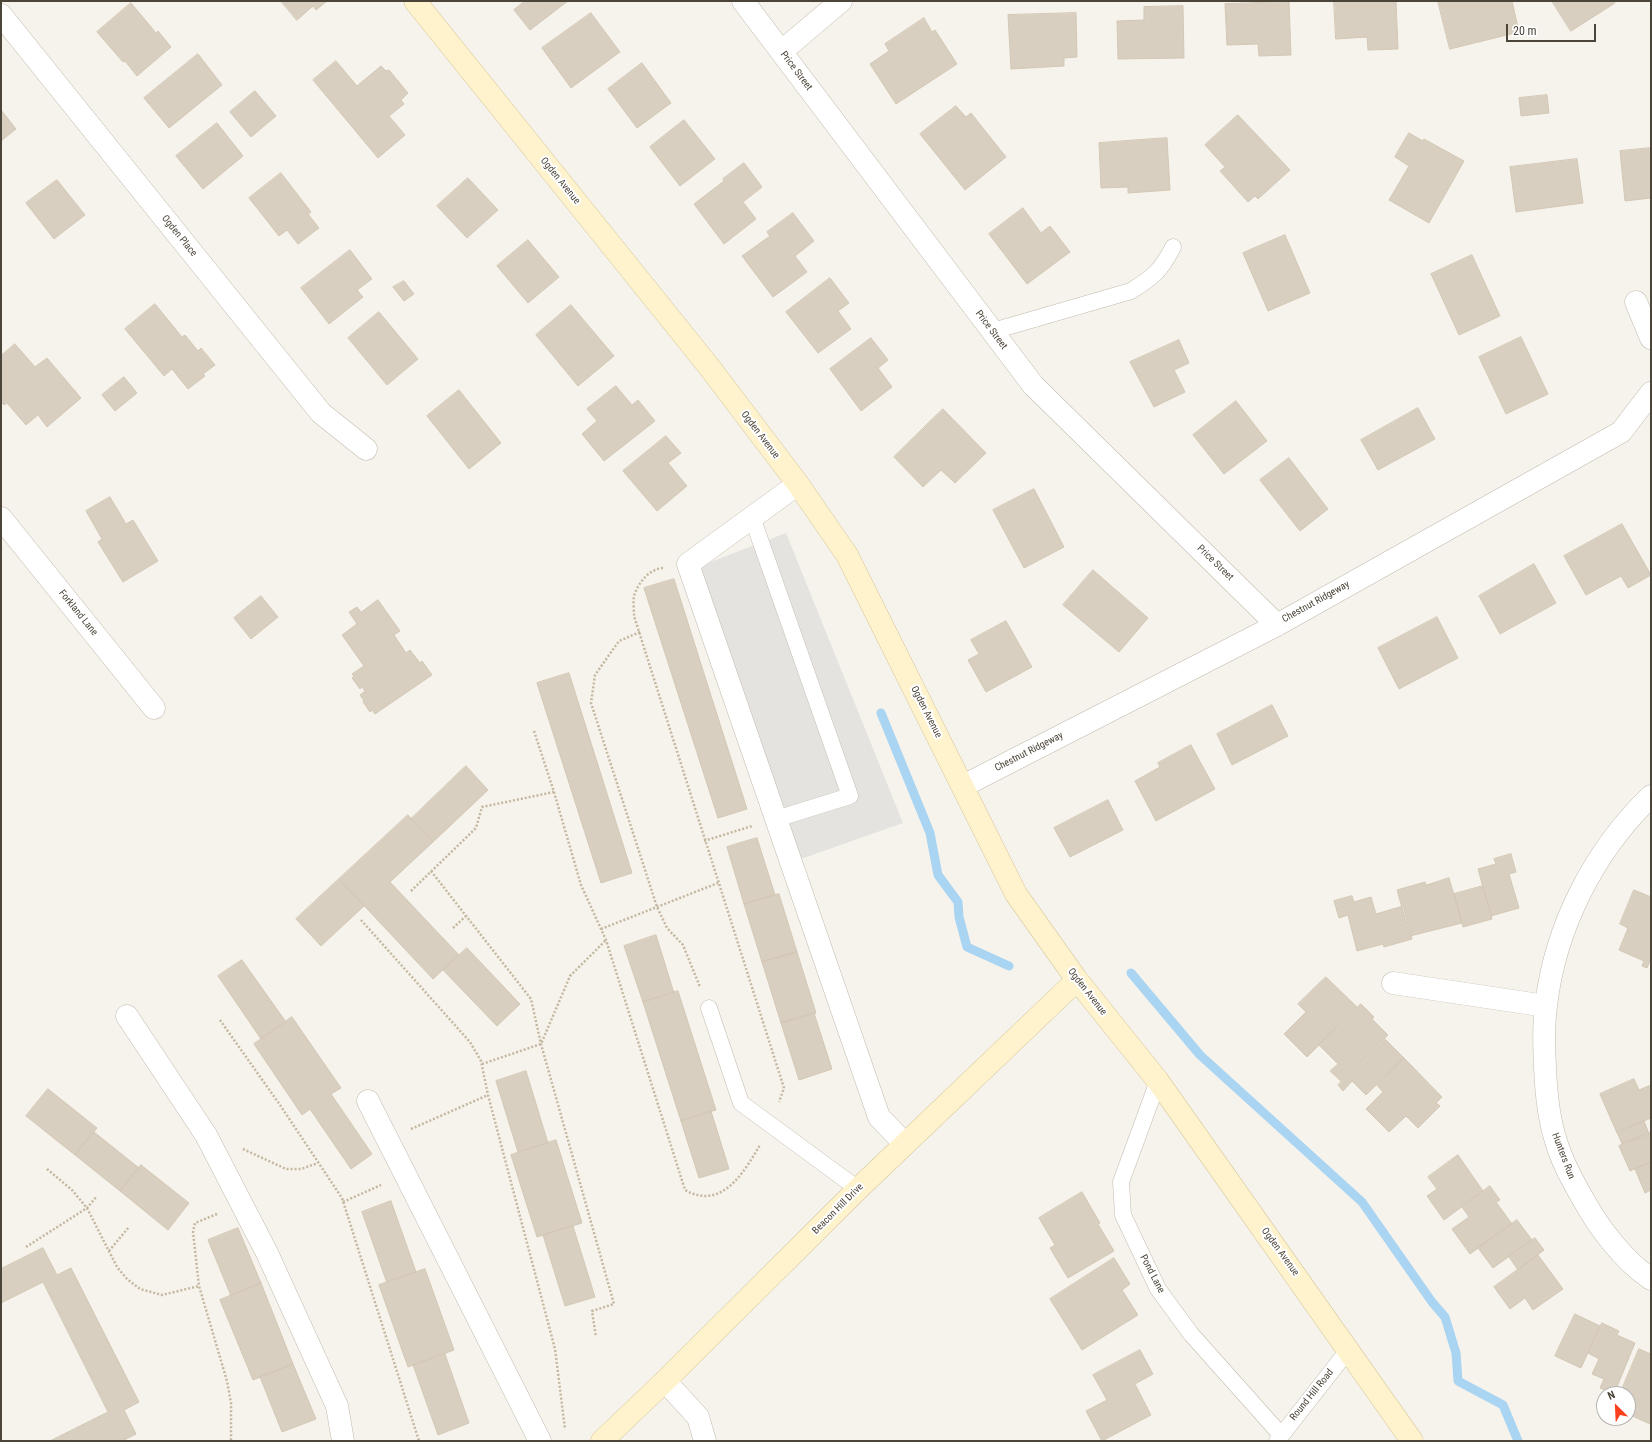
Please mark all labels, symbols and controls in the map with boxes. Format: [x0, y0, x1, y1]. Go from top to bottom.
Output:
scale bar [1508, 16, 1598, 42]
text: 20 m [1513, 24, 1537, 38]
street label: Price Street [777, 49, 815, 93]
street label: Ogden Avenue [538, 155, 582, 207]
street label: Ogden Place [159, 213, 199, 259]
street label: Price Street [972, 308, 1010, 352]
street label: Ogden Avenue [738, 409, 782, 461]
street label: Price Street [1194, 543, 1236, 583]
street label: Chestnut Ridgeway [1280, 579, 1352, 625]
street label: Forkland Lane [56, 588, 100, 638]
street label: Ogden Avenue [908, 684, 944, 740]
street label: Chestnut Ridgeway [993, 730, 1065, 774]
street label: Ogden Avenue [1065, 966, 1109, 1018]
street label: Hunters Run [1549, 1131, 1577, 1181]
street label: Beacon Hill Drive [810, 1181, 866, 1237]
street label: Ogden Avenue [1259, 1226, 1301, 1278]
street label: Pond Lane [1137, 1253, 1167, 1295]
street label: Round Hill Road [1288, 1367, 1336, 1423]
north arrow [1596, 1386, 1636, 1426]
text: N [1606, 1388, 1617, 1403]

